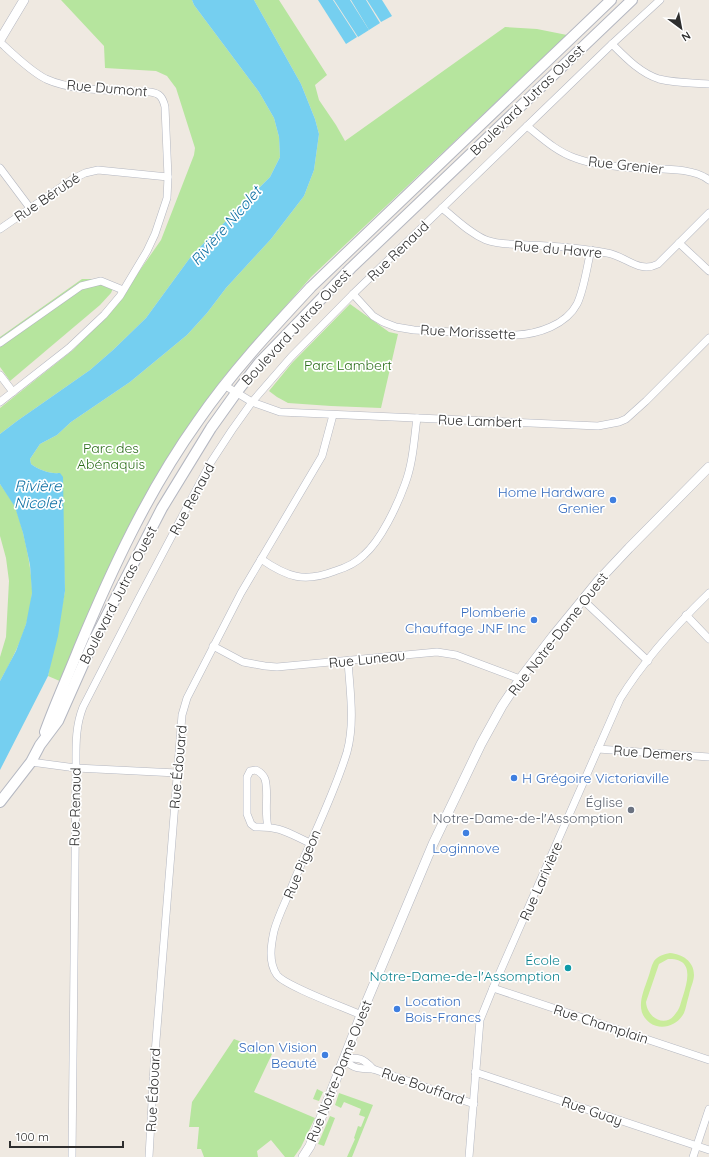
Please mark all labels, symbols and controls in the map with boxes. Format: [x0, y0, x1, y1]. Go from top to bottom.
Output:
north arrow [661, 8, 701, 48]
text: N [679, 28, 693, 45]
street label: Boulevard Jutras Ouest [466, 40, 588, 159]
street label: Rue Dumont [66, 76, 148, 101]
street label: Rue Grenier [587, 152, 665, 178]
street label: Rue Bérubé [11, 168, 83, 226]
water label: Rivière Nicolet [186, 181, 266, 269]
street label: Rue Renaud [363, 217, 433, 285]
street label: Rue du Havre [513, 236, 603, 262]
street label: Boulevard Jutras Ouest [237, 265, 355, 389]
street label: Rue Morissette [420, 321, 516, 343]
park label: Parc Lambert [304, 356, 392, 374]
street label: Rue Lambert [438, 411, 523, 431]
park label: Parc des Abénaquis [77, 439, 145, 473]
street label: Rue Renaud [165, 460, 219, 538]
water label: Rivière Nicolet [14, 476, 64, 512]
place label: Home Hardware Grenier [498, 483, 606, 517]
marker: Home Hardware Grenier [608, 495, 618, 505]
street label: Boulevard Jutras Ouest [75, 523, 161, 667]
street label: Rue Notre-Dame Ouest [504, 568, 612, 699]
place label: Plomberie Chauffage JNF Inc [405, 603, 526, 637]
marker: Plomberie Chauffage JNF Inc [529, 615, 539, 625]
street label: Rue Luneau [328, 646, 406, 672]
street label: Rue Édouard [165, 724, 191, 810]
street label: Rue Demers [613, 741, 693, 765]
street label: Rue Renaud [65, 767, 85, 847]
place label: H Grégoire Victoriaville [522, 769, 669, 787]
marker: H Grégoire Victoriaville [509, 773, 519, 783]
place label: Église Notre-Dame-de-l'Assomption [433, 793, 623, 827]
marker: Église Notre-Dame-de-l'Assomption [626, 805, 636, 815]
street label: Rue Pigeon [279, 827, 325, 901]
marker: Loginnove [461, 828, 471, 838]
place label: Loginnove [432, 839, 500, 857]
street label: Rue Larivière [516, 839, 566, 923]
place label: École Notre-Dame-de-l'Assomption [370, 951, 560, 985]
marker: École Notre-Dame-de-l'Assomption [563, 963, 573, 973]
place label: Location Bois-Francs [405, 992, 481, 1026]
street label: Rue Notre-Dame Ouest [302, 997, 376, 1145]
street label: Rue Champlain [551, 1000, 651, 1048]
marker: Location Bois-Francs [392, 1004, 402, 1014]
place label: Salon Vision Beauté [239, 1038, 317, 1072]
street label: Rue Édouard [142, 1048, 164, 1132]
marker: Salon Vision Beauté [320, 1050, 330, 1060]
street label: Rue Bouffard [379, 1063, 467, 1109]
street label: Rue Guay [559, 1092, 625, 1130]
scale bar [10, 1123, 123, 1149]
text: 100 m [16, 1129, 49, 1144]

